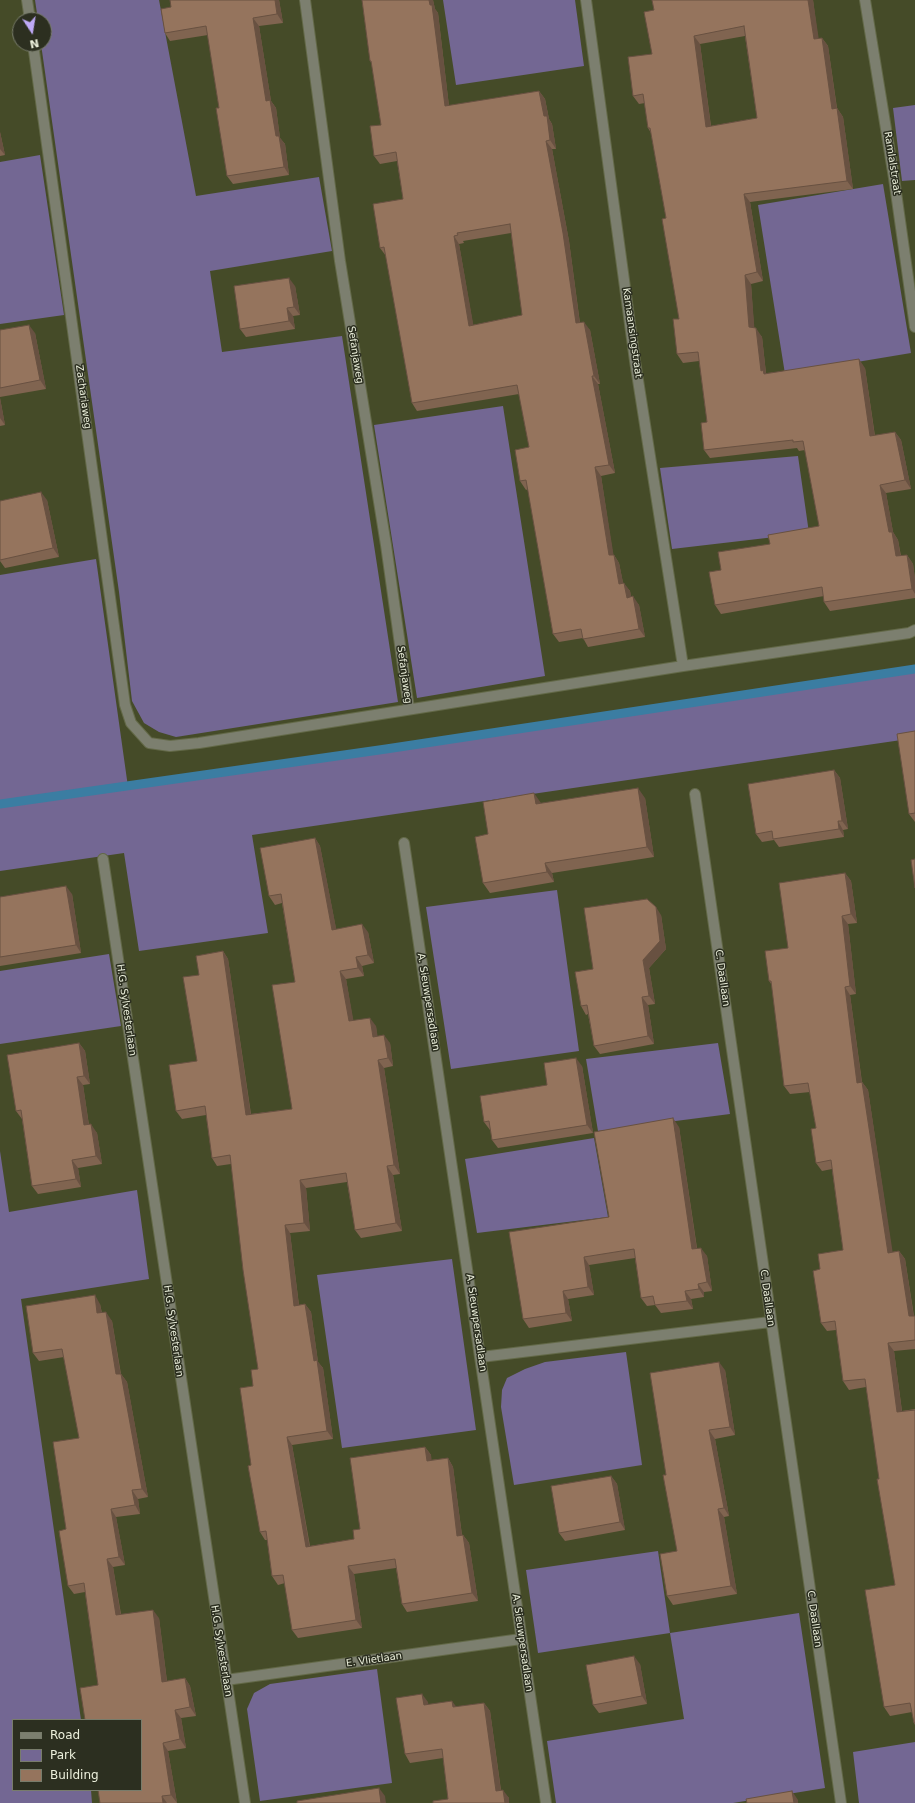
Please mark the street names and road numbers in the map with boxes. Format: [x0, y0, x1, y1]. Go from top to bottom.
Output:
street label: Ramlalstraat [881, 131, 903, 195]
street label: Kamaansingstraat [620, 287, 644, 379]
street label: Sefanjaweg [345, 325, 365, 385]
street label: Zachariaweg [73, 364, 93, 430]
street label: Sefanjaweg [394, 645, 414, 705]
street label: C. Daallaan [712, 949, 732, 1007]
street label: A. Sieuwpersadlaan [414, 952, 442, 1052]
street label: H.G. Sylvesterlaan [114, 963, 138, 1057]
street label: C. Daallaan [757, 1269, 777, 1327]
street label: A. Sieuwpersadlaan [463, 1273, 489, 1373]
street label: H.G. Sylvesterlaan [161, 1284, 185, 1378]
street label: C. Daallaan [804, 1590, 824, 1648]
street label: A. Sieuwpersadlaan [509, 1593, 535, 1693]
street label: H.G. Sylvesterlaan [208, 1604, 234, 1698]
street label: E. Vlietlaan [345, 1650, 403, 1670]

